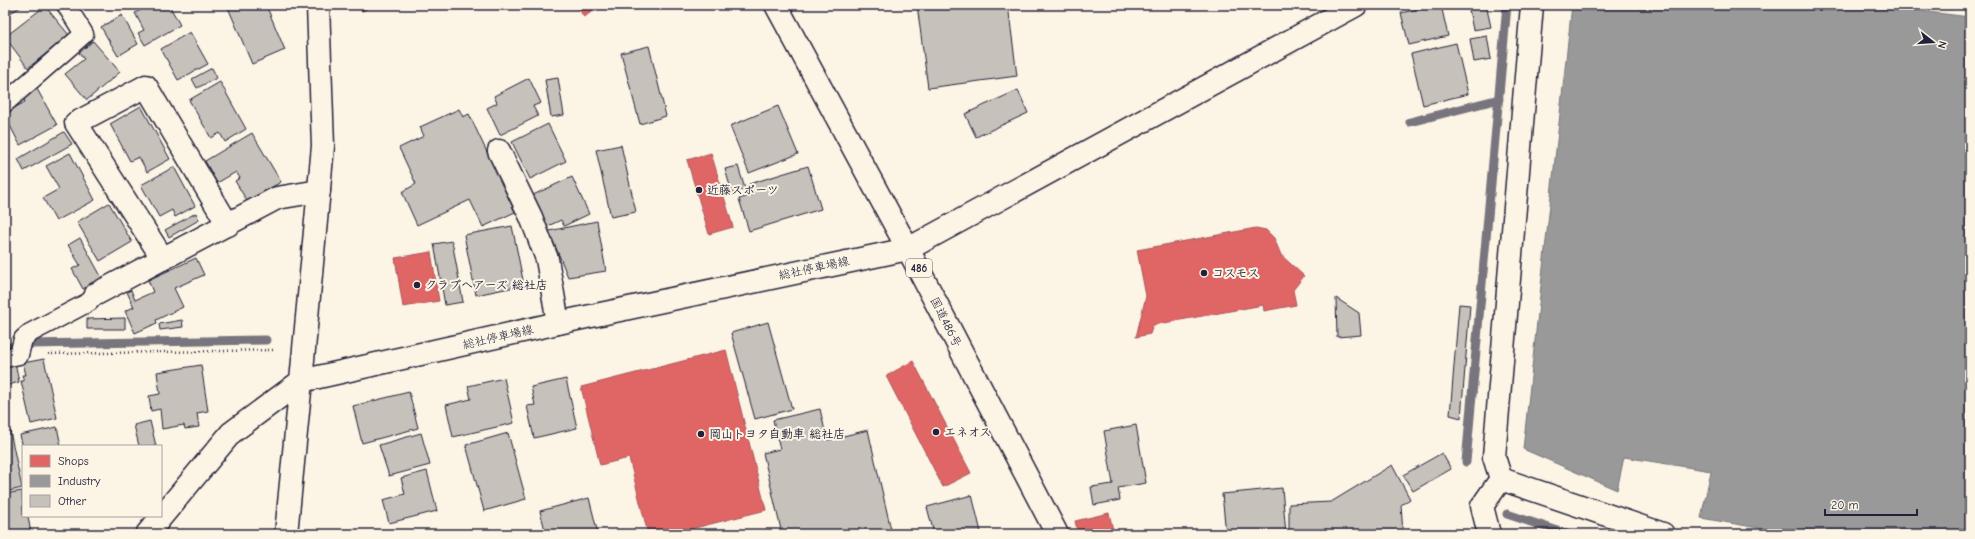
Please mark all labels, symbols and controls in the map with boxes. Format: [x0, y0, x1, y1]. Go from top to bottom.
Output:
north arrow [1913, 22, 1953, 62]
text: N [1935, 39, 1949, 50]
place label: 近藤スポーツ [707, 183, 779, 197]
marker: 近藤スポーツ [694, 185, 704, 195]
street label: 総社停車場線 [777, 254, 851, 282]
road number: 486 [906, 259, 932, 277]
place label: コスモス [1212, 266, 1260, 280]
marker: コスモス [1199, 268, 1209, 278]
place label: クラブヘアーズ 総社店 [425, 278, 548, 292]
marker: クラブヘアーズ 総社店 [412, 280, 422, 290]
street label: 国道486号 [927, 295, 965, 349]
street label: 総社停車場線 [461, 322, 535, 352]
place label: エネオス [944, 425, 991, 439]
place label: 岡山トヨタ自動車 総社店 [709, 427, 845, 441]
marker: エネオス [931, 427, 941, 437]
marker: 岡山トヨタ自動車 総社店 [696, 429, 706, 439]
legend [22, 445, 162, 517]
text: Shops [58, 454, 89, 468]
text: Industry [58, 474, 101, 488]
scale bar [1825, 491, 1917, 517]
text: Other [58, 494, 87, 508]
text: 20 m [1831, 498, 1859, 512]

